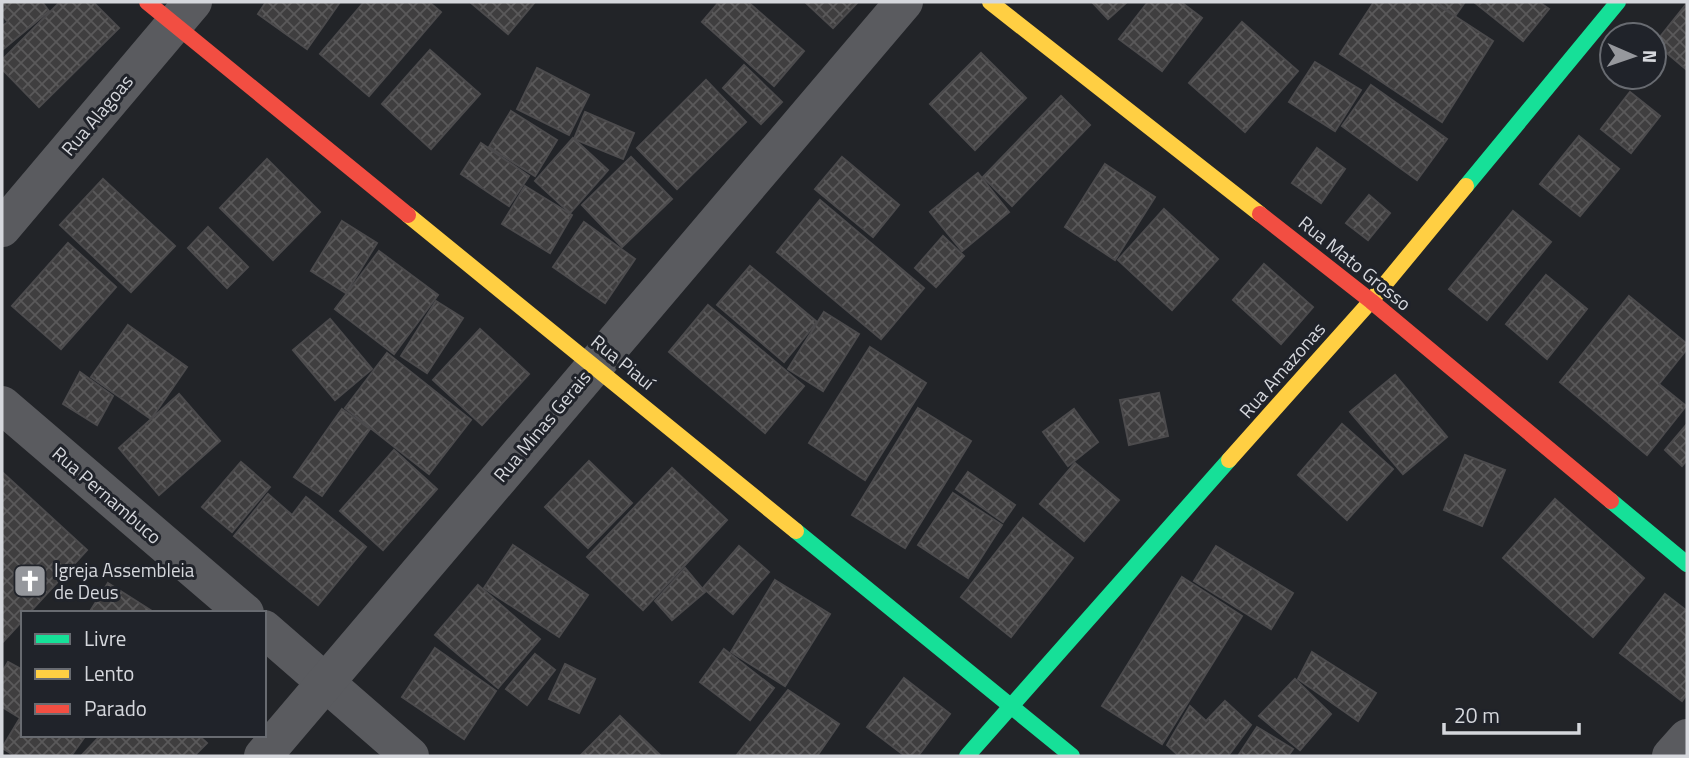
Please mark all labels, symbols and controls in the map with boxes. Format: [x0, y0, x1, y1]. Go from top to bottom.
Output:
north arrow [1598, 21, 1668, 91]
text: N [1636, 50, 1665, 64]
street label: Rua Alagoas [54, 67, 140, 162]
street label: Rua Mato Grosso [1293, 208, 1418, 317]
street label: Rua Amazonas [1232, 315, 1332, 424]
street label: Rua Piauí [585, 327, 663, 398]
street label: Rua Minas Gerais [486, 363, 597, 488]
street label: Rua Pernambuco [46, 439, 168, 550]
place label: Igreja Assembleia de Deus [54, 555, 195, 606]
church icon: Igreja Assembleia de Deus [11, 562, 49, 600]
legend [21, 611, 266, 737]
text: Livre [84, 622, 126, 654]
text: Lento [84, 657, 134, 689]
text: Parado [84, 692, 147, 724]
scale bar [1444, 692, 1579, 736]
text: 20 m [1454, 699, 1500, 731]

